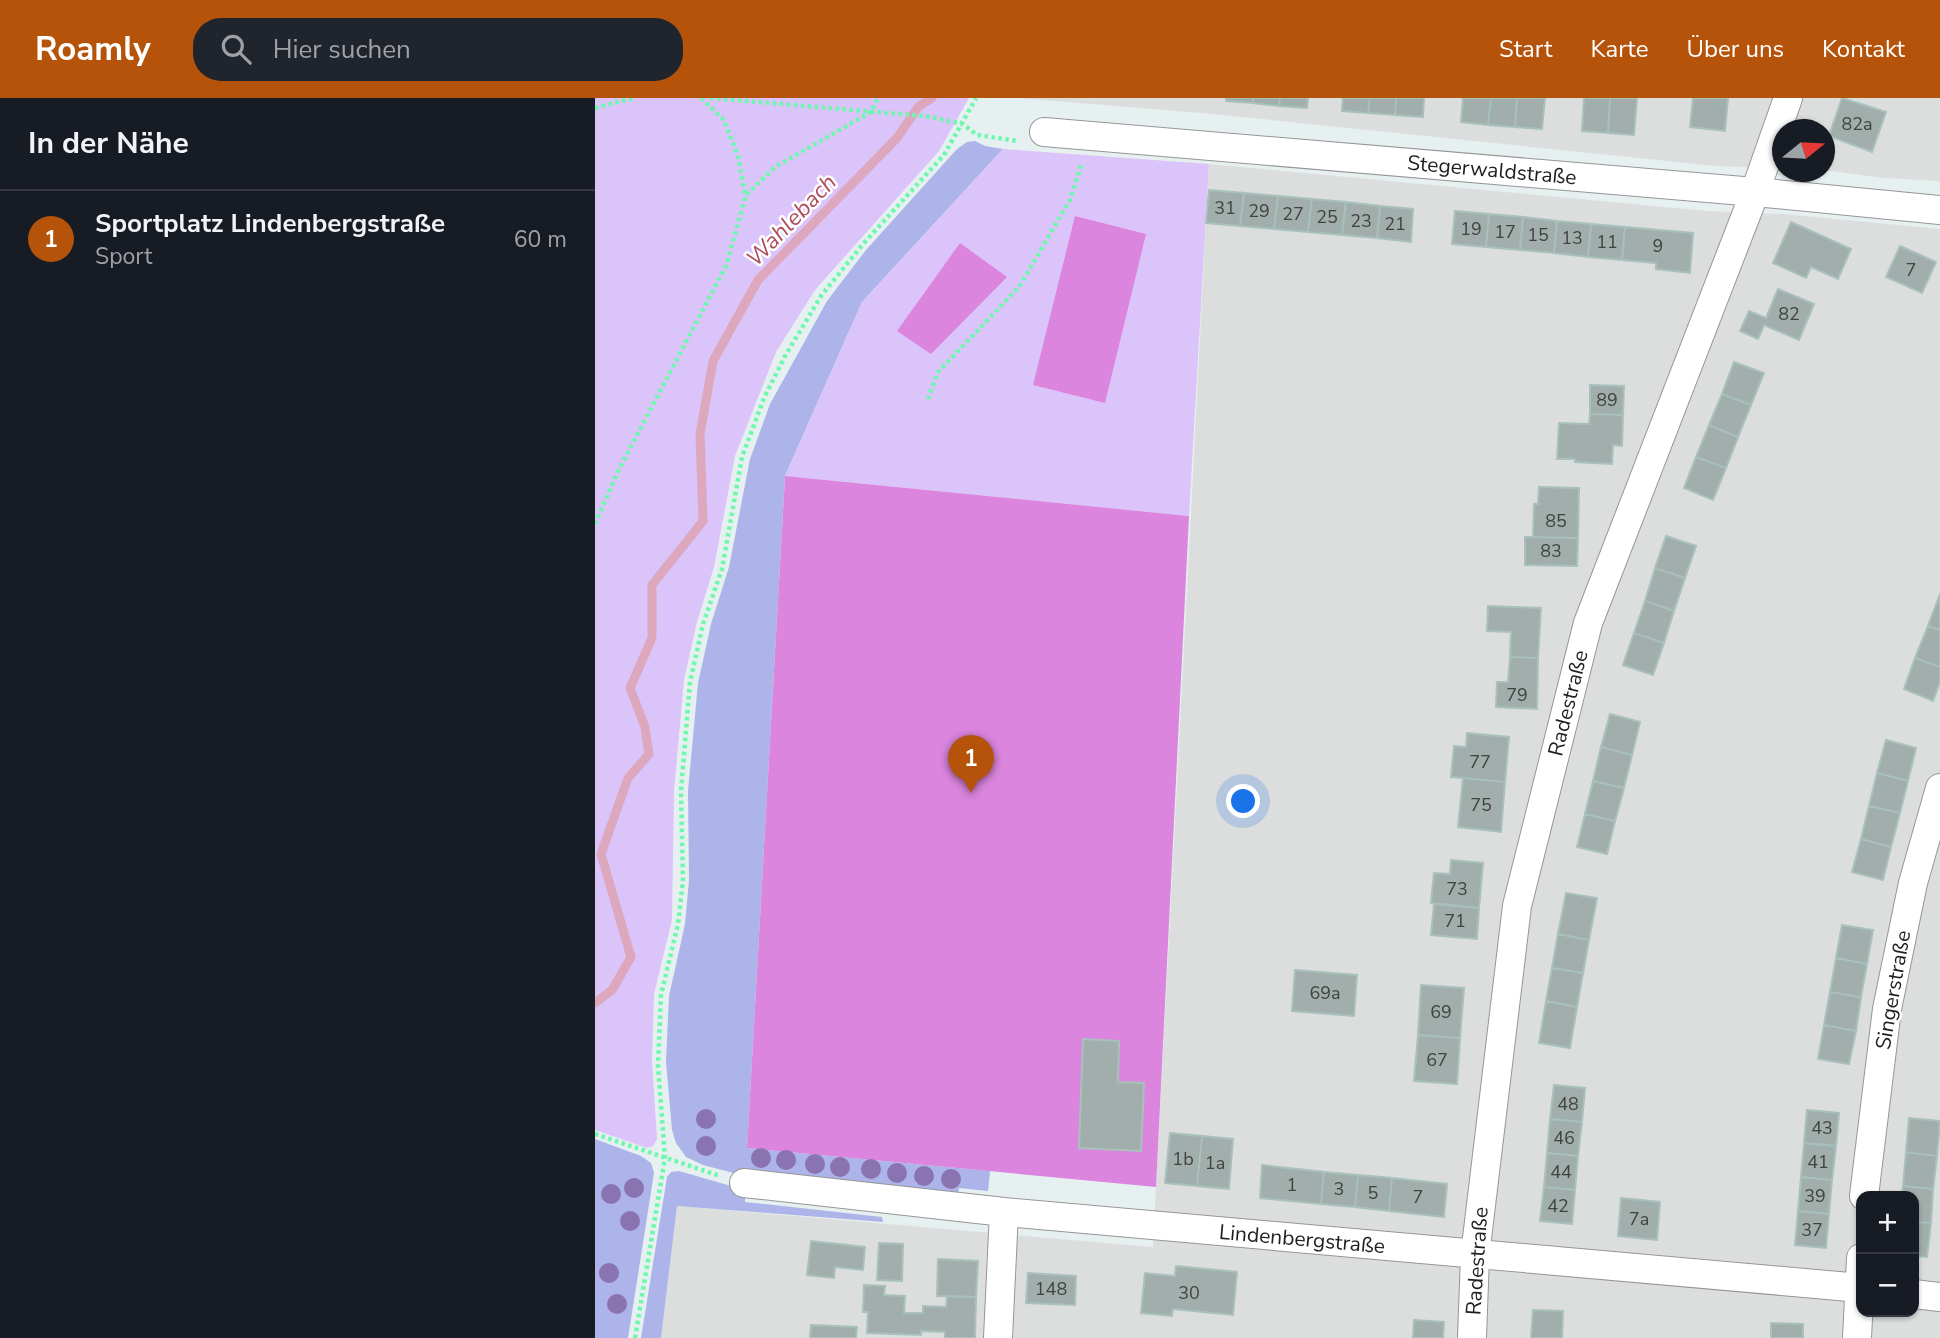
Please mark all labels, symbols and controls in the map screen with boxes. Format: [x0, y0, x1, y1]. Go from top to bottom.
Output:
search box [193, 18, 683, 81]
text: Roamly [35, 27, 151, 72]
icon: search [217, 30, 255, 68]
text: Hier suchen [273, 32, 411, 67]
text: Start [1499, 33, 1552, 65]
text: Karte [1590, 33, 1648, 65]
text: Über uns [1686, 33, 1784, 65]
text: Kontakt [1822, 33, 1905, 65]
house number: 82a [1841, 112, 1873, 136]
north arrow [1772, 119, 1835, 182]
text: In der Nähe [28, 123, 189, 164]
street label: Stegerwaldstraße [1406, 149, 1578, 191]
water label: Wahlebach [739, 167, 843, 273]
house number: 31 [1214, 196, 1236, 220]
house number: 29 [1248, 199, 1270, 223]
house number: 27 [1282, 202, 1304, 226]
house number: 25 [1316, 205, 1338, 229]
text: Sportplatz Lindenbergstraße [95, 206, 445, 241]
house number: 23 [1350, 209, 1372, 233]
house number: 21 [1384, 212, 1406, 236]
house number: 19 [1460, 217, 1482, 241]
house number: 17 [1494, 220, 1516, 244]
house number: 15 [1527, 223, 1549, 247]
text: 1 [44, 224, 58, 255]
text: 60 m [514, 224, 567, 255]
house number: 13 [1561, 226, 1583, 250]
house number: 11 [1596, 230, 1618, 254]
house number: 9 [1653, 234, 1663, 258]
text: Sport [95, 241, 152, 272]
house number: 7 [1906, 258, 1916, 282]
house number: 82 [1778, 302, 1800, 326]
house number: 89 [1596, 388, 1618, 412]
house number: 85 [1545, 509, 1567, 533]
house number: 83 [1540, 539, 1562, 563]
street label: Radestraße [1541, 647, 1595, 759]
house number: 79 [1506, 683, 1528, 707]
pin: 1 [948, 735, 994, 793]
house number: 77 [1469, 750, 1491, 774]
your location [1226, 784, 1260, 818]
house number: 75 [1470, 793, 1492, 817]
house number: 73 [1446, 877, 1468, 901]
house number: 71 [1444, 909, 1466, 933]
street label: Singerstraße [1869, 928, 1917, 1052]
house number: 69a [1309, 981, 1341, 1005]
house number: 69 [1430, 1000, 1452, 1024]
house number: 67 [1426, 1048, 1448, 1072]
house number: 48 [1557, 1092, 1579, 1116]
house number: 43 [1811, 1116, 1833, 1140]
house number: 46 [1553, 1126, 1575, 1150]
house number: 1b [1172, 1147, 1194, 1171]
house number: 41 [1807, 1150, 1829, 1174]
house number: 1a [1205, 1151, 1225, 1175]
house number: 44 [1550, 1160, 1572, 1184]
house number: 1 [1287, 1173, 1297, 1197]
house number: 3 [1334, 1177, 1344, 1201]
house number: 5 [1368, 1181, 1378, 1205]
house number: 39 [1804, 1184, 1826, 1208]
house number: 7 [1413, 1185, 1423, 1209]
map controls [1856, 1191, 1919, 1317]
button: + [1856, 1191, 1919, 1254]
house number: 42 [1547, 1194, 1569, 1218]
street label: Radestraße [1459, 1206, 1495, 1316]
house number: 7a [1629, 1207, 1649, 1231]
street label: Lindenbergstraße [1218, 1218, 1386, 1260]
house number: 37 [1801, 1218, 1823, 1242]
button: − [1856, 1254, 1919, 1317]
house number: 148 [1035, 1277, 1067, 1301]
house number: 30 [1178, 1281, 1200, 1305]

